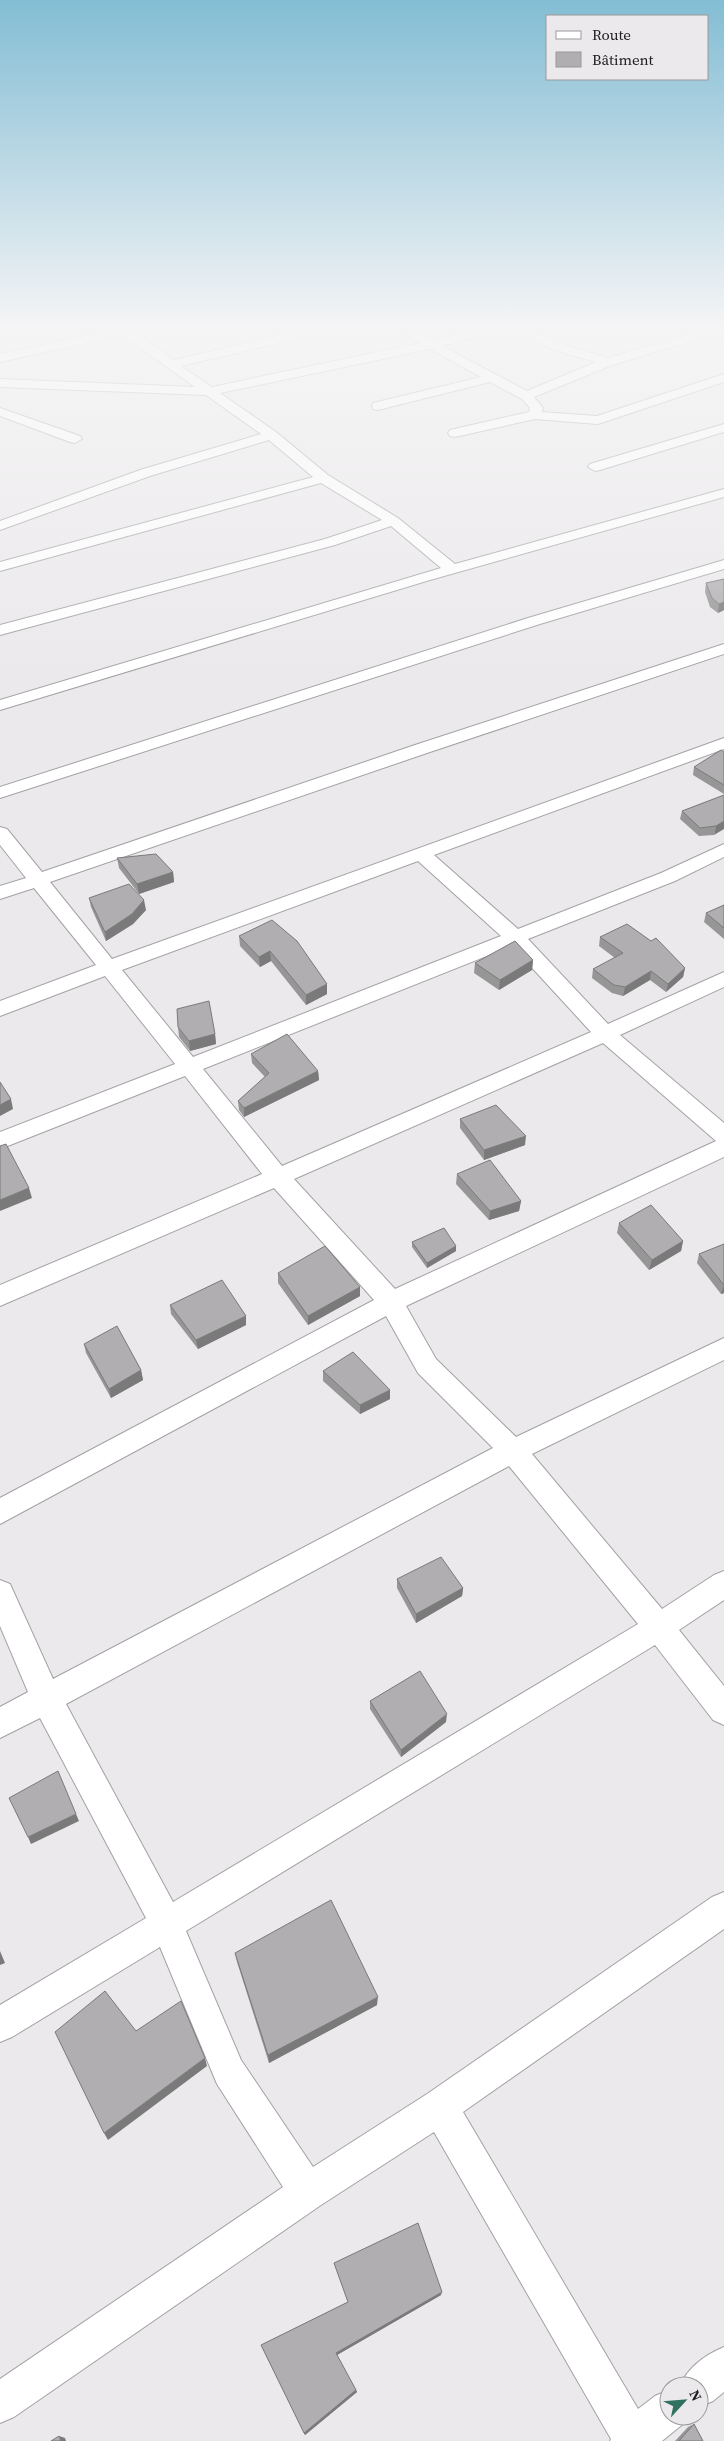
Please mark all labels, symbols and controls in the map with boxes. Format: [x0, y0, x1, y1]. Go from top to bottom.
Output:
legend [546, 15, 709, 80]
text: Route [592, 24, 631, 45]
text: Bâtiment [592, 49, 654, 70]
north arrow [659, 2376, 709, 2426]
text: N [684, 2386, 707, 2404]

